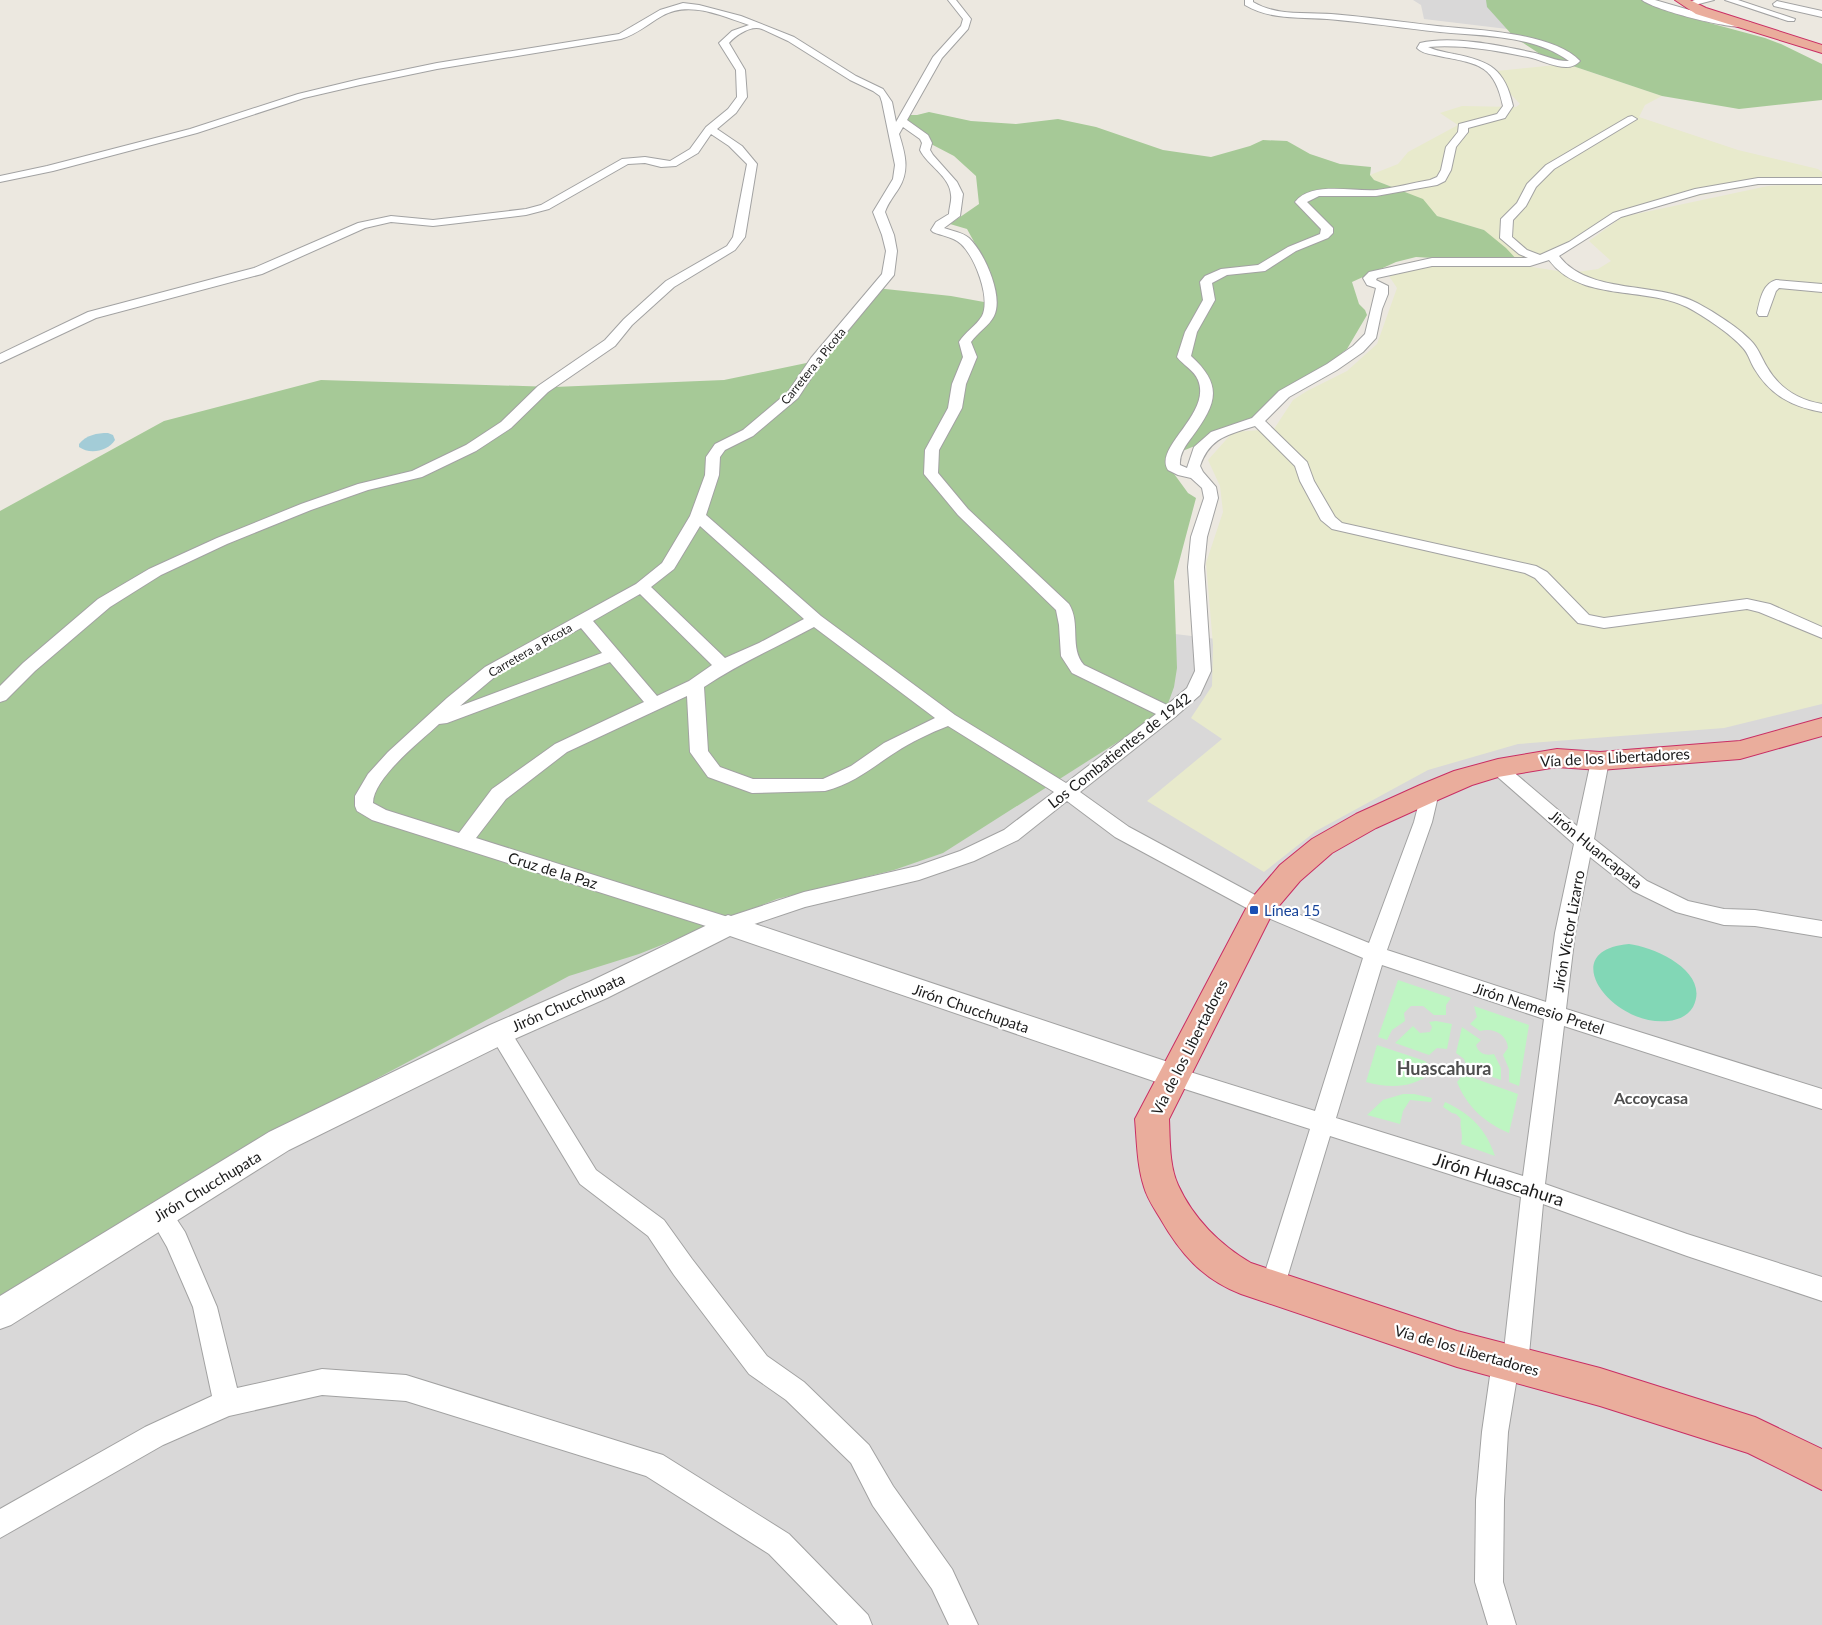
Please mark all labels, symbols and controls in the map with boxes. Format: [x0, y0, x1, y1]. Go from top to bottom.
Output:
street label: Carretera a Picota [777, 325, 849, 407]
street label: Carretera a Picota [485, 620, 575, 680]
street label: Los Combatientes de 1942 [1044, 689, 1194, 811]
street label: Vía de los Libertadores [1540, 744, 1690, 770]
street label: Jirón Huancapata [1546, 806, 1646, 892]
street label: Cruz de la Paz [506, 848, 600, 892]
street label: Jirón Víctor Lizarro [1548, 869, 1588, 993]
place label: Línea 15 [1264, 901, 1320, 919]
marker: Línea 15 [1248, 904, 1260, 916]
street label: Jirón Chucchupata [509, 969, 627, 1035]
street label: Vía de los Libertadores [1147, 976, 1231, 1118]
street label: Jirón Nemesio Pretel [1471, 978, 1607, 1038]
street label: Jirón Chucchupata [910, 980, 1032, 1036]
district label: Huascahura [1397, 1057, 1491, 1079]
district label: Accoycasa [1613, 1088, 1688, 1107]
street label: Jirón Chucchupata [150, 1147, 264, 1225]
street label: Jirón Huascahura [1431, 1148, 1567, 1210]
street label: Vía de los Libertadores [1393, 1321, 1541, 1379]

